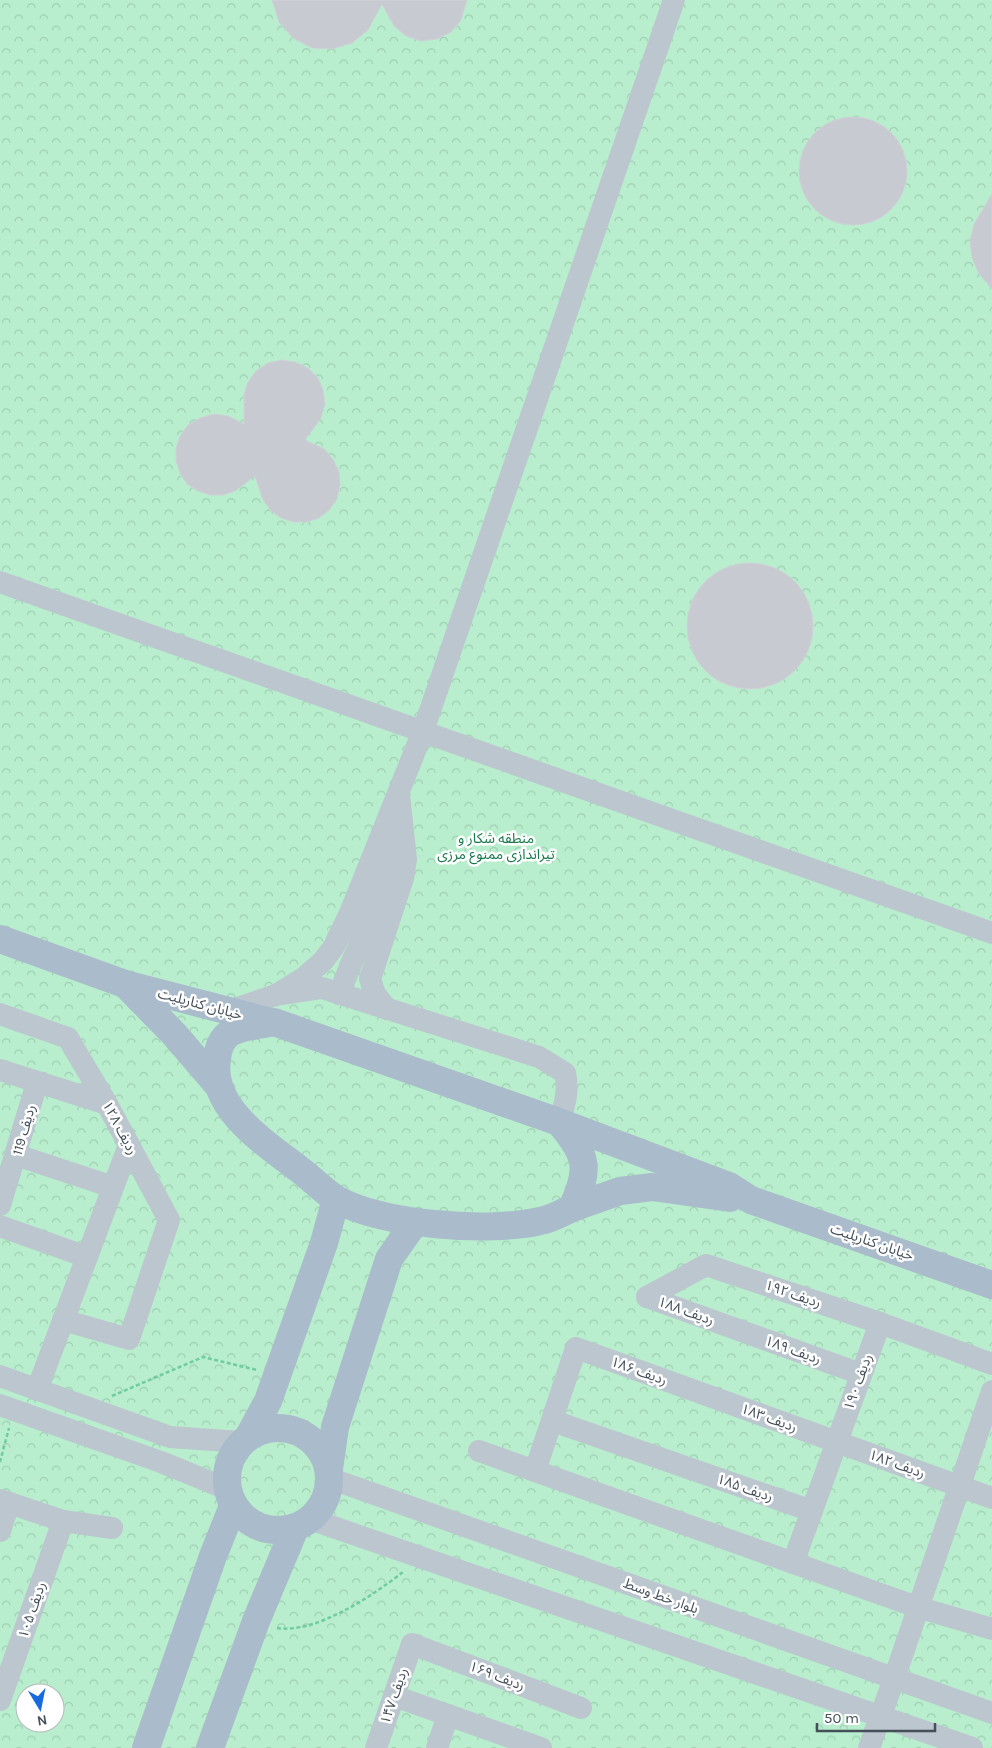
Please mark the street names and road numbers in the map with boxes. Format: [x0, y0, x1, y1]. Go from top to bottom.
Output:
street label: خیابان کنارپلیت [156, 985, 244, 1024]
street label: ردیف ۱۲۸ [99, 1098, 141, 1158]
street label: ردیف 119 [9, 1103, 39, 1157]
street label: خیابان کنارپلیت [828, 1220, 916, 1265]
street label: ردیف ۱۹۲ [763, 1276, 823, 1312]
street label: ردیف ۱۸۸ [656, 1293, 716, 1329]
street label: ردیف ۱۸۹ [763, 1332, 823, 1368]
street label: ردیف ۱۹۰ [840, 1352, 876, 1412]
street label: ردیف ۱۸۶ [609, 1353, 669, 1389]
street label: ردیف ۱۸۳ [739, 1400, 799, 1436]
street label: ردیف ۱۸۲ [867, 1446, 927, 1482]
street label: ردیف ۱۸۵ [715, 1470, 775, 1506]
street label: بلوار خط وسط [621, 1575, 701, 1617]
street label: ردیف ۱۰۵ [14, 1580, 50, 1640]
street label: ردیف ۱۶۹ [467, 1658, 527, 1694]
street label: ردیف ۱۴۷ [376, 1666, 412, 1726]

